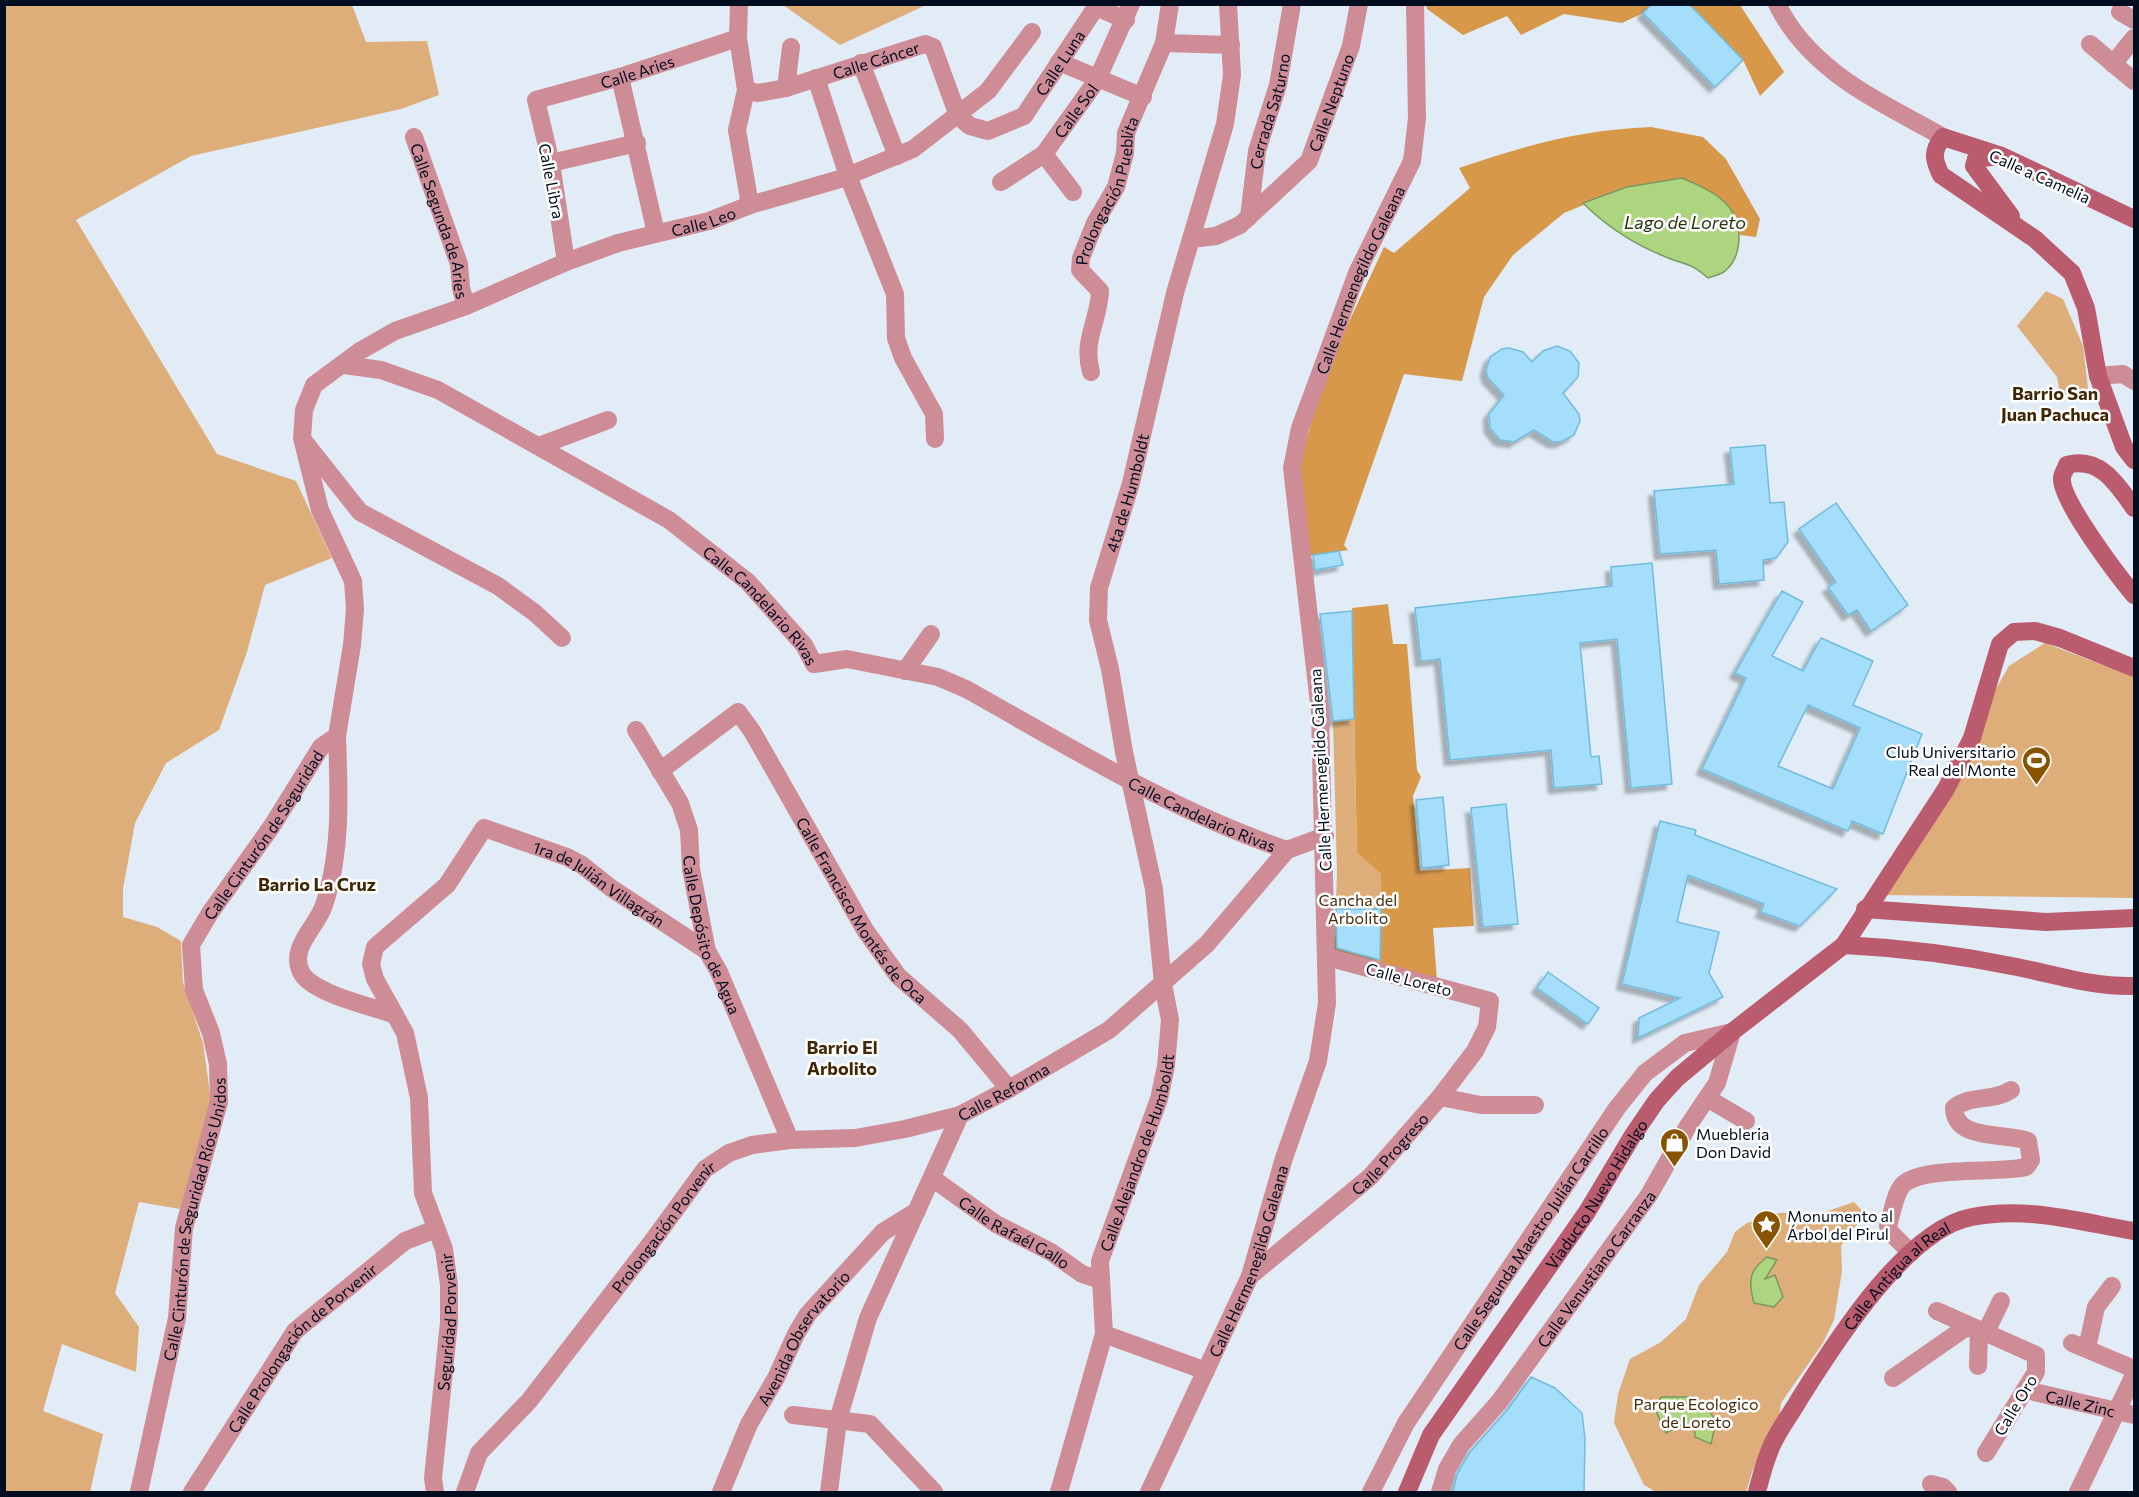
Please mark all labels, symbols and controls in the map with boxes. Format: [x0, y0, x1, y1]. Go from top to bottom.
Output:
street label: Calle Luna [1031, 26, 1088, 99]
street label: Calle Cáncer [830, 37, 922, 82]
street label: Calle Aries [598, 50, 676, 91]
street label: Calle Neptuno [1304, 51, 1357, 154]
street label: Cerrada Saturno [1245, 52, 1293, 170]
street label: Calle Sol [1049, 80, 1101, 141]
street label: Prolongación Pueblita [1071, 113, 1142, 266]
street label: Calle Segunda de Aries [407, 140, 473, 301]
street label: Calle Libra [535, 142, 569, 220]
street label: Calle a Camelia [1986, 145, 2094, 207]
street label: Calle Hermenegildo Galeana [1311, 182, 1408, 377]
street label: Calle Leo [669, 202, 738, 239]
water label: Lago de Loreto [1624, 211, 1746, 233]
district label: Barrio San Juan Pachuca [2001, 382, 2109, 425]
street label: 4ta de Humboldt [1101, 431, 1152, 554]
street label: Calle Candelario Rivas [700, 541, 822, 668]
street label: Calle Hermenegildo Galeana [1305, 668, 1335, 872]
place label: Club Universitario Real del Monte [1886, 742, 2016, 779]
sports icon: Club Universitario Real del Monte [2021, 744, 2053, 786]
street label: Calle Cinturón de Seguridad [199, 746, 326, 923]
street label: Calle Candelario Rivas [1125, 772, 1278, 855]
street label: Calle Francisco Montés de Oca [793, 813, 931, 1007]
street label: 1ra de Julián Villagrán [531, 836, 668, 930]
street label: Calle Depósito de Agua [681, 855, 745, 1017]
district label: Barrio La Cruz [258, 873, 376, 895]
park label: Cancha del Arbolito [1319, 890, 1397, 927]
street label: Calle Loreto [1364, 958, 1454, 1000]
district label: Barrio El Arbolito [806, 1036, 878, 1079]
street label: Calle Alejandro de Humboldt [1095, 1053, 1177, 1254]
street label: Calle Reforma [954, 1058, 1052, 1124]
street label: Calle Cinturón de Seguridad Ríos Unidos [158, 1077, 229, 1363]
street label: Calle Progreso [1347, 1108, 1432, 1198]
street label: Viaducto Nuevo Hidalgo [1541, 1115, 1651, 1273]
street label: Calle Segunda Maestro Julián Carrillo [1448, 1123, 1612, 1354]
place label: Muebleria Don David [1696, 1124, 1771, 1161]
shop icon: Muebleria Don David [1659, 1126, 1691, 1168]
street label: Prolongación Porvenir [607, 1155, 719, 1296]
street label: Calle Hermenegildo Galeana [1204, 1163, 1291, 1360]
street label: Calle Venustiano Carranza [1532, 1186, 1659, 1351]
street label: Calle Rafaél Gallo [956, 1191, 1074, 1272]
place label: Monumento al Árbol del Pirul [1787, 1206, 1893, 1243]
place icon: Monumento al Árbol del Pirul [1750, 1208, 1782, 1250]
street label: Calle Antigua al Real [1839, 1217, 1953, 1334]
street label: Seguridad Porvenir [433, 1251, 459, 1391]
street label: Calle Prolongación de Porvenir [223, 1258, 381, 1436]
street label: Avenida Observatorio [753, 1266, 853, 1409]
street label: Calle Oro [1989, 1371, 2041, 1439]
street label: Calle Zinc [2044, 1385, 2117, 1420]
park label: Parque Ecologico de Loreto [1633, 1394, 1759, 1431]

